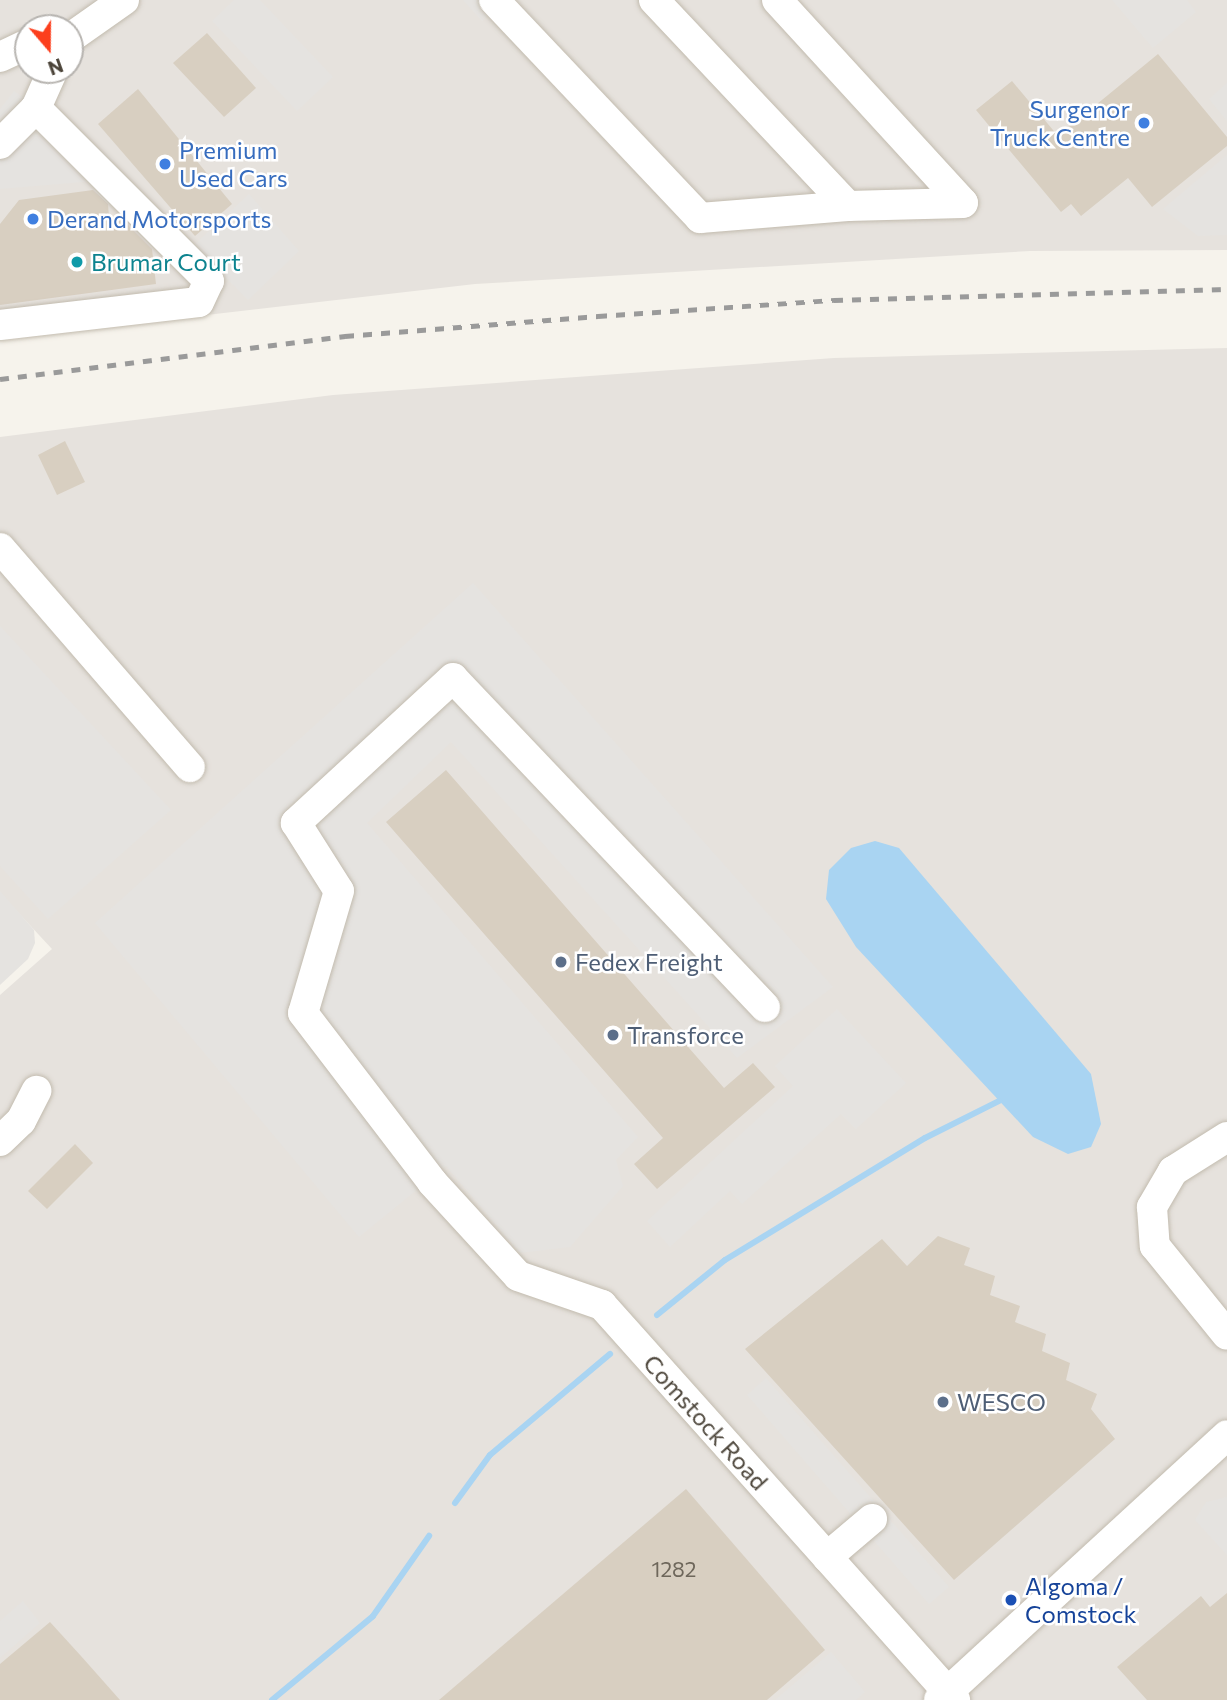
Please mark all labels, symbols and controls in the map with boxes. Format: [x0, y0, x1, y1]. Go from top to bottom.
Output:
north arrow [14, 14, 84, 84]
text: N [45, 54, 66, 81]
place label: Surgenor Truck Centre [990, 95, 1130, 151]
marker: Surgenor Truck Centre [1136, 115, 1152, 131]
place label: Premium Used Cars [179, 136, 288, 192]
marker: Premium Used Cars [157, 156, 173, 172]
place label: Derand Motorsports [47, 205, 272, 233]
marker: Derand Motorsports [25, 211, 41, 227]
place label: Brumar Court [91, 248, 241, 276]
marker: Brumar Court [69, 254, 85, 270]
place label: Fedex Freight [575, 948, 723, 976]
marker: Fedex Freight [553, 954, 569, 970]
place label: Transforce [627, 1021, 744, 1049]
marker: Transforce [605, 1027, 621, 1043]
street label: Comstock Road [638, 1348, 774, 1496]
place label: WESCO [957, 1388, 1046, 1416]
marker: WESCO [935, 1394, 951, 1410]
house number: 1282 [652, 1556, 696, 1582]
place label: Algoma / Comstock [1025, 1572, 1136, 1628]
marker: Algoma / Comstock [1003, 1592, 1019, 1608]

